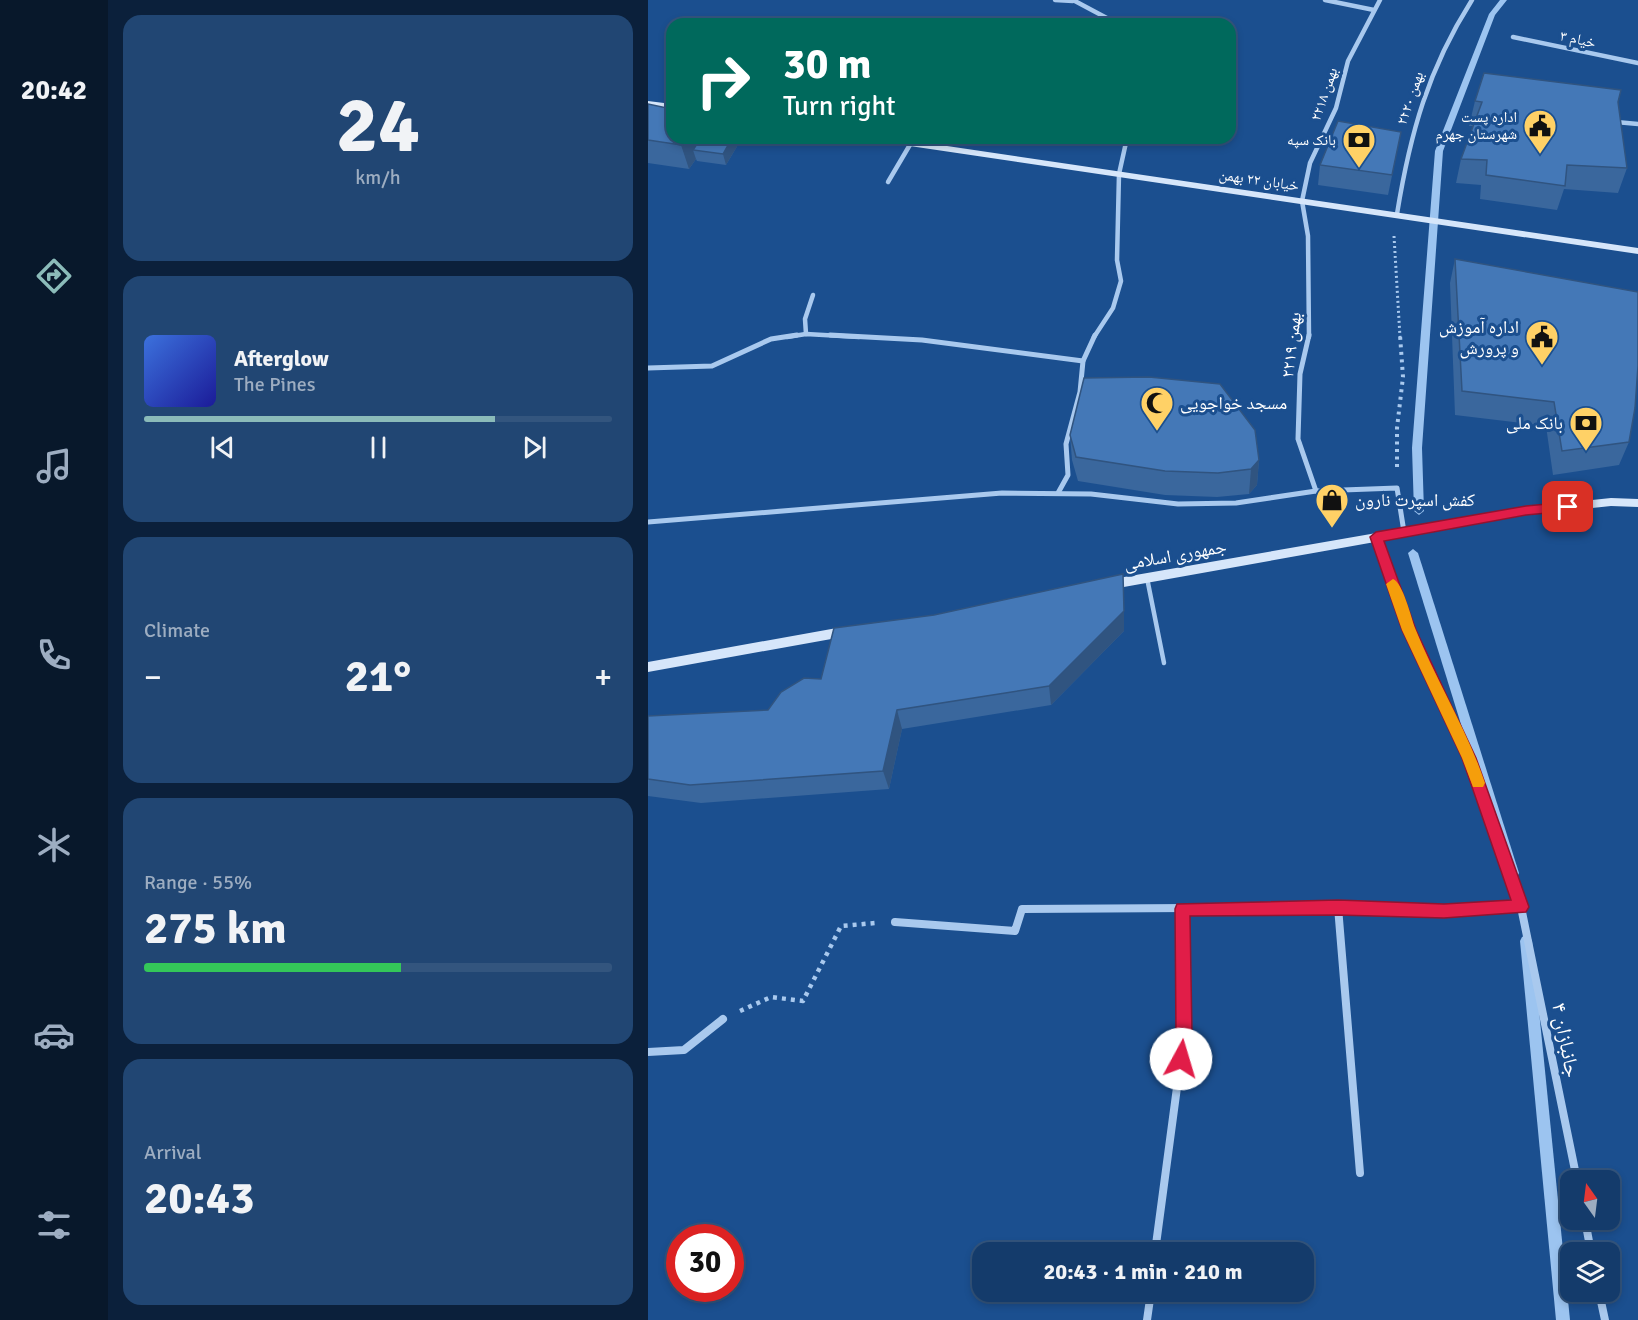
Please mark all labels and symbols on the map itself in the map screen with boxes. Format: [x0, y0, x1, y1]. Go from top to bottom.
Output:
street label: خیام ۳ [1558, 26, 1598, 53]
street label: ۲۲بهمن ۱۸ [1307, 65, 1342, 123]
street label: ۲۲بهمن ۲۰ [1393, 69, 1428, 127]
place label: اداره پست شهرستان جهرم [1436, 108, 1517, 144]
public building icon: اداره پست شهرستان جهرم [1522, 108, 1558, 155]
bank icon: بانک سپه [1341, 122, 1377, 169]
place label: بانک سپه [1287, 131, 1336, 149]
street label: خیابان ۲۲ بهمن [1218, 165, 1300, 196]
street label: ۲۲بهمن ۱۹ [1276, 311, 1306, 379]
place label: اداره آموزش و پرورش [1439, 316, 1519, 359]
public building icon: اداره آموزش و پرورش [1524, 319, 1560, 366]
mosque icon: مسجد خواجویی [1139, 385, 1175, 432]
place label: مسجد خواجویی [1180, 392, 1287, 414]
bank icon: بانک ملی [1568, 405, 1604, 452]
place label: بانک ملی [1506, 412, 1563, 434]
pin [1542, 481, 1593, 532]
shop icon: کفش اسپرت نارون [1314, 482, 1350, 529]
place label: کفش اسپرت نارون [1355, 489, 1475, 511]
street label: جمهوری اسلامی [1122, 535, 1228, 575]
street label: جانبازان ۴ [1546, 1001, 1586, 1079]
position arrow [1149, 1027, 1213, 1091]
north arrow [1560, 1170, 1620, 1230]
speed limit sign: 30 [666, 1224, 744, 1302]

